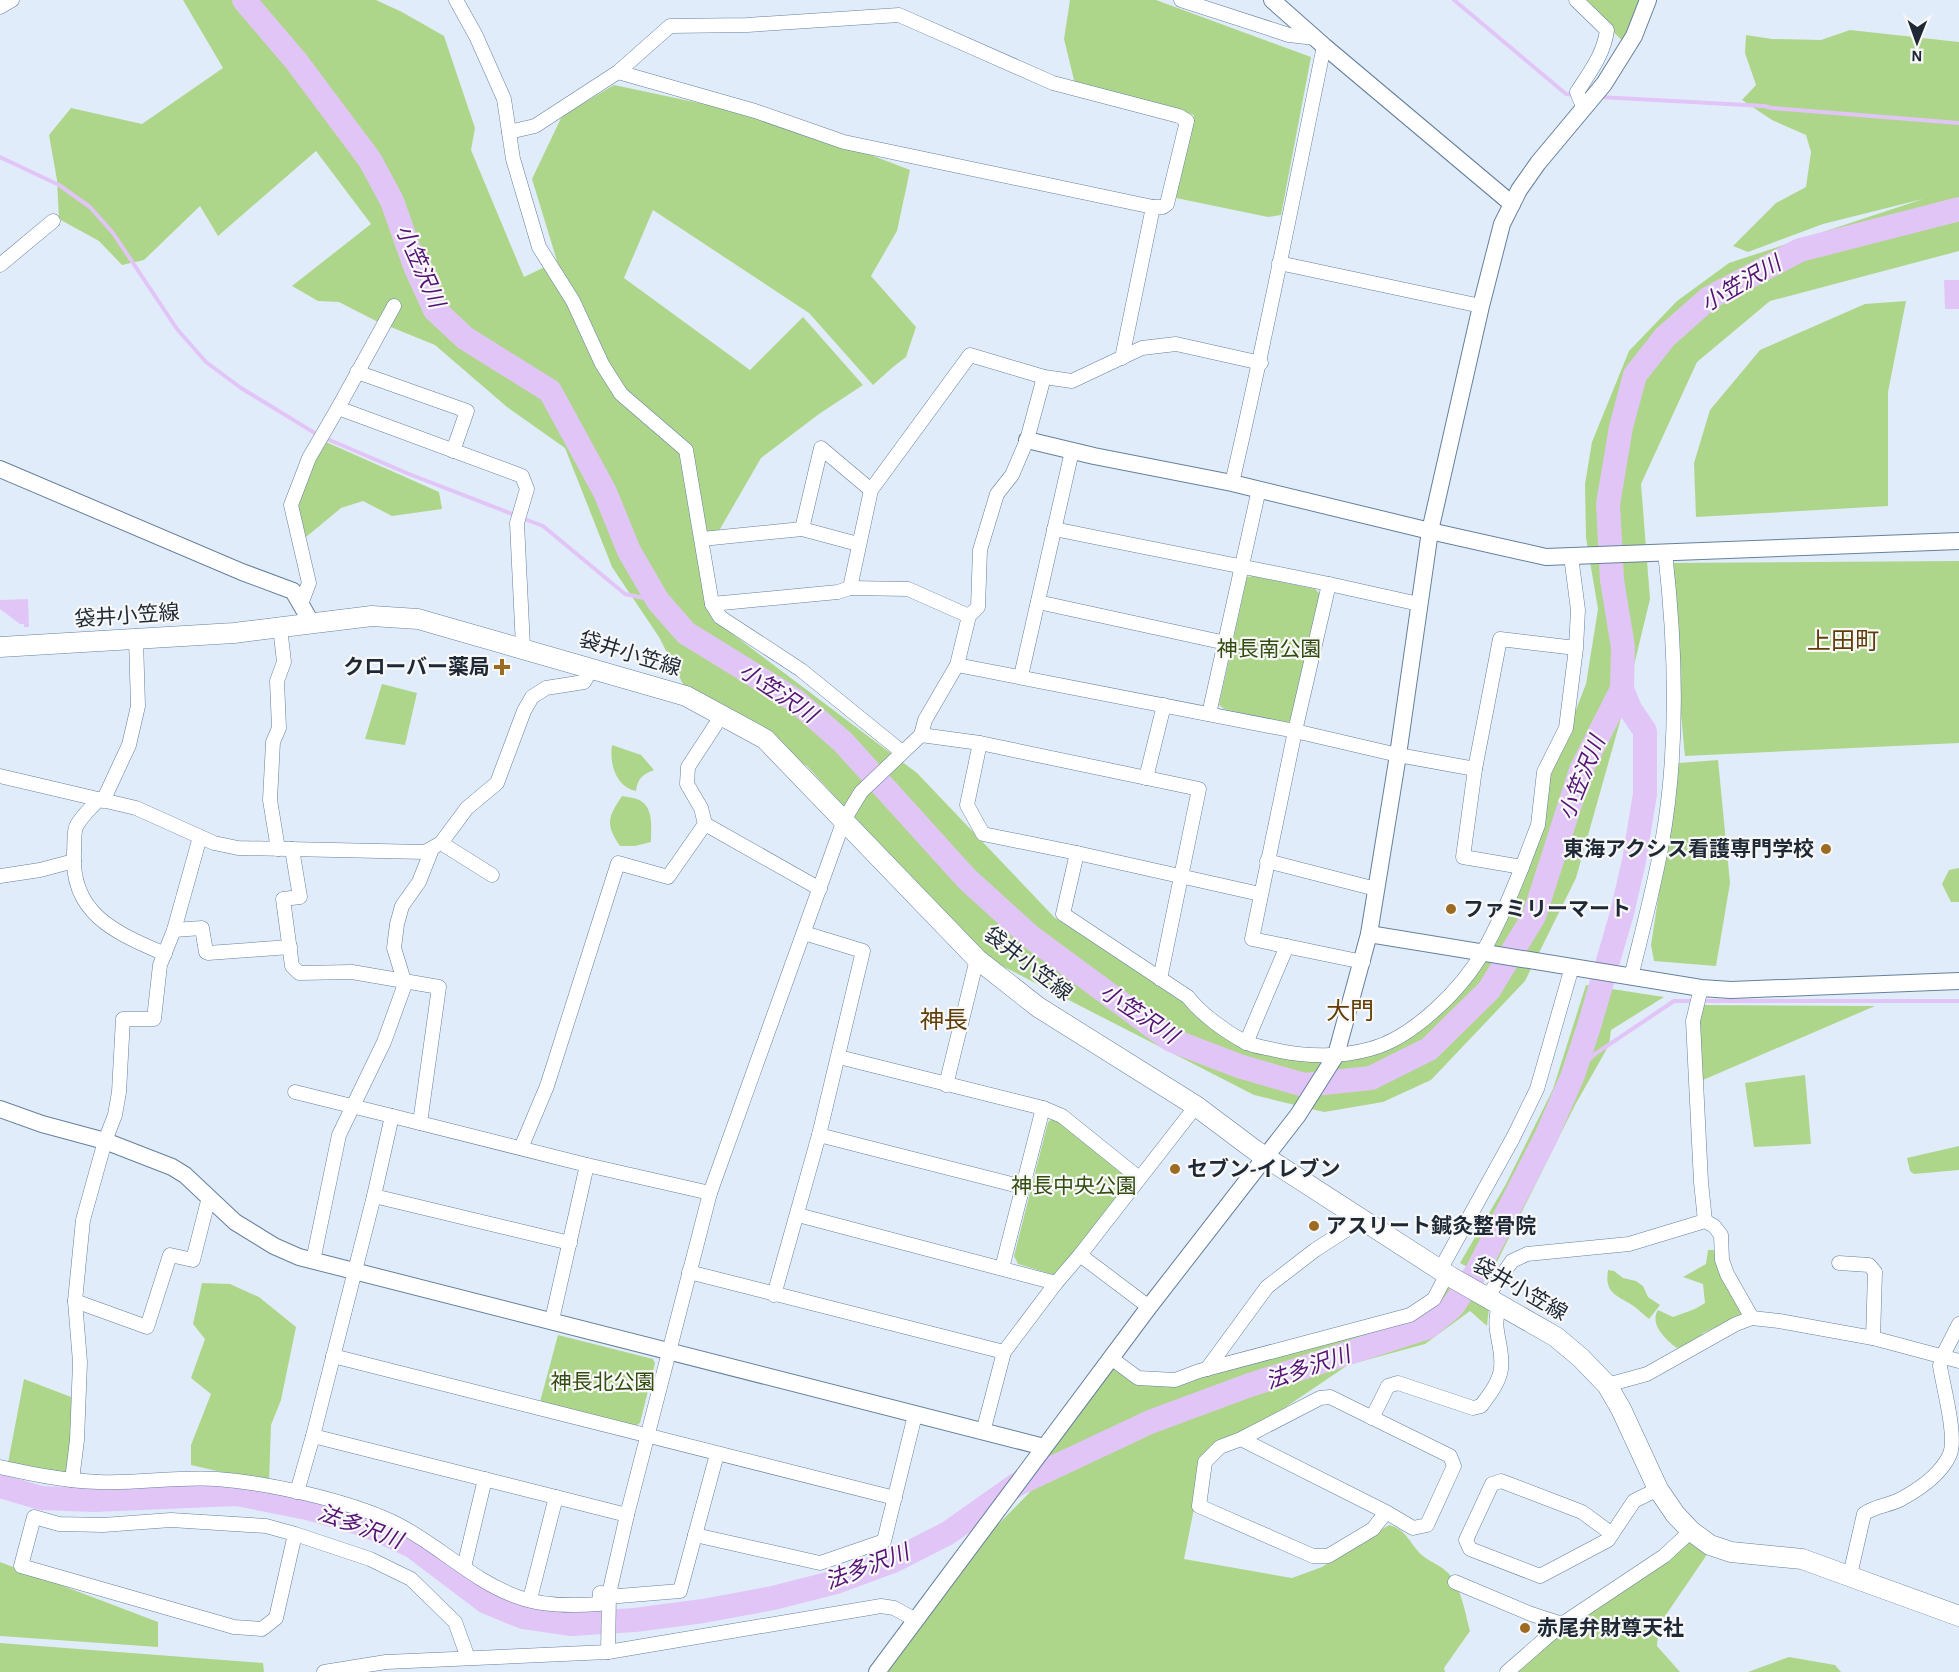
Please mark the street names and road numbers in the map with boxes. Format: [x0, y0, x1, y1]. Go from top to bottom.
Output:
street label: 袋井小笠線 [74, 601, 180, 630]
street label: 袋井小笠線 [577, 628, 684, 679]
street label: 袋井小笠線 [980, 923, 1076, 1005]
street label: 袋井小笠線 [1469, 1253, 1571, 1324]

